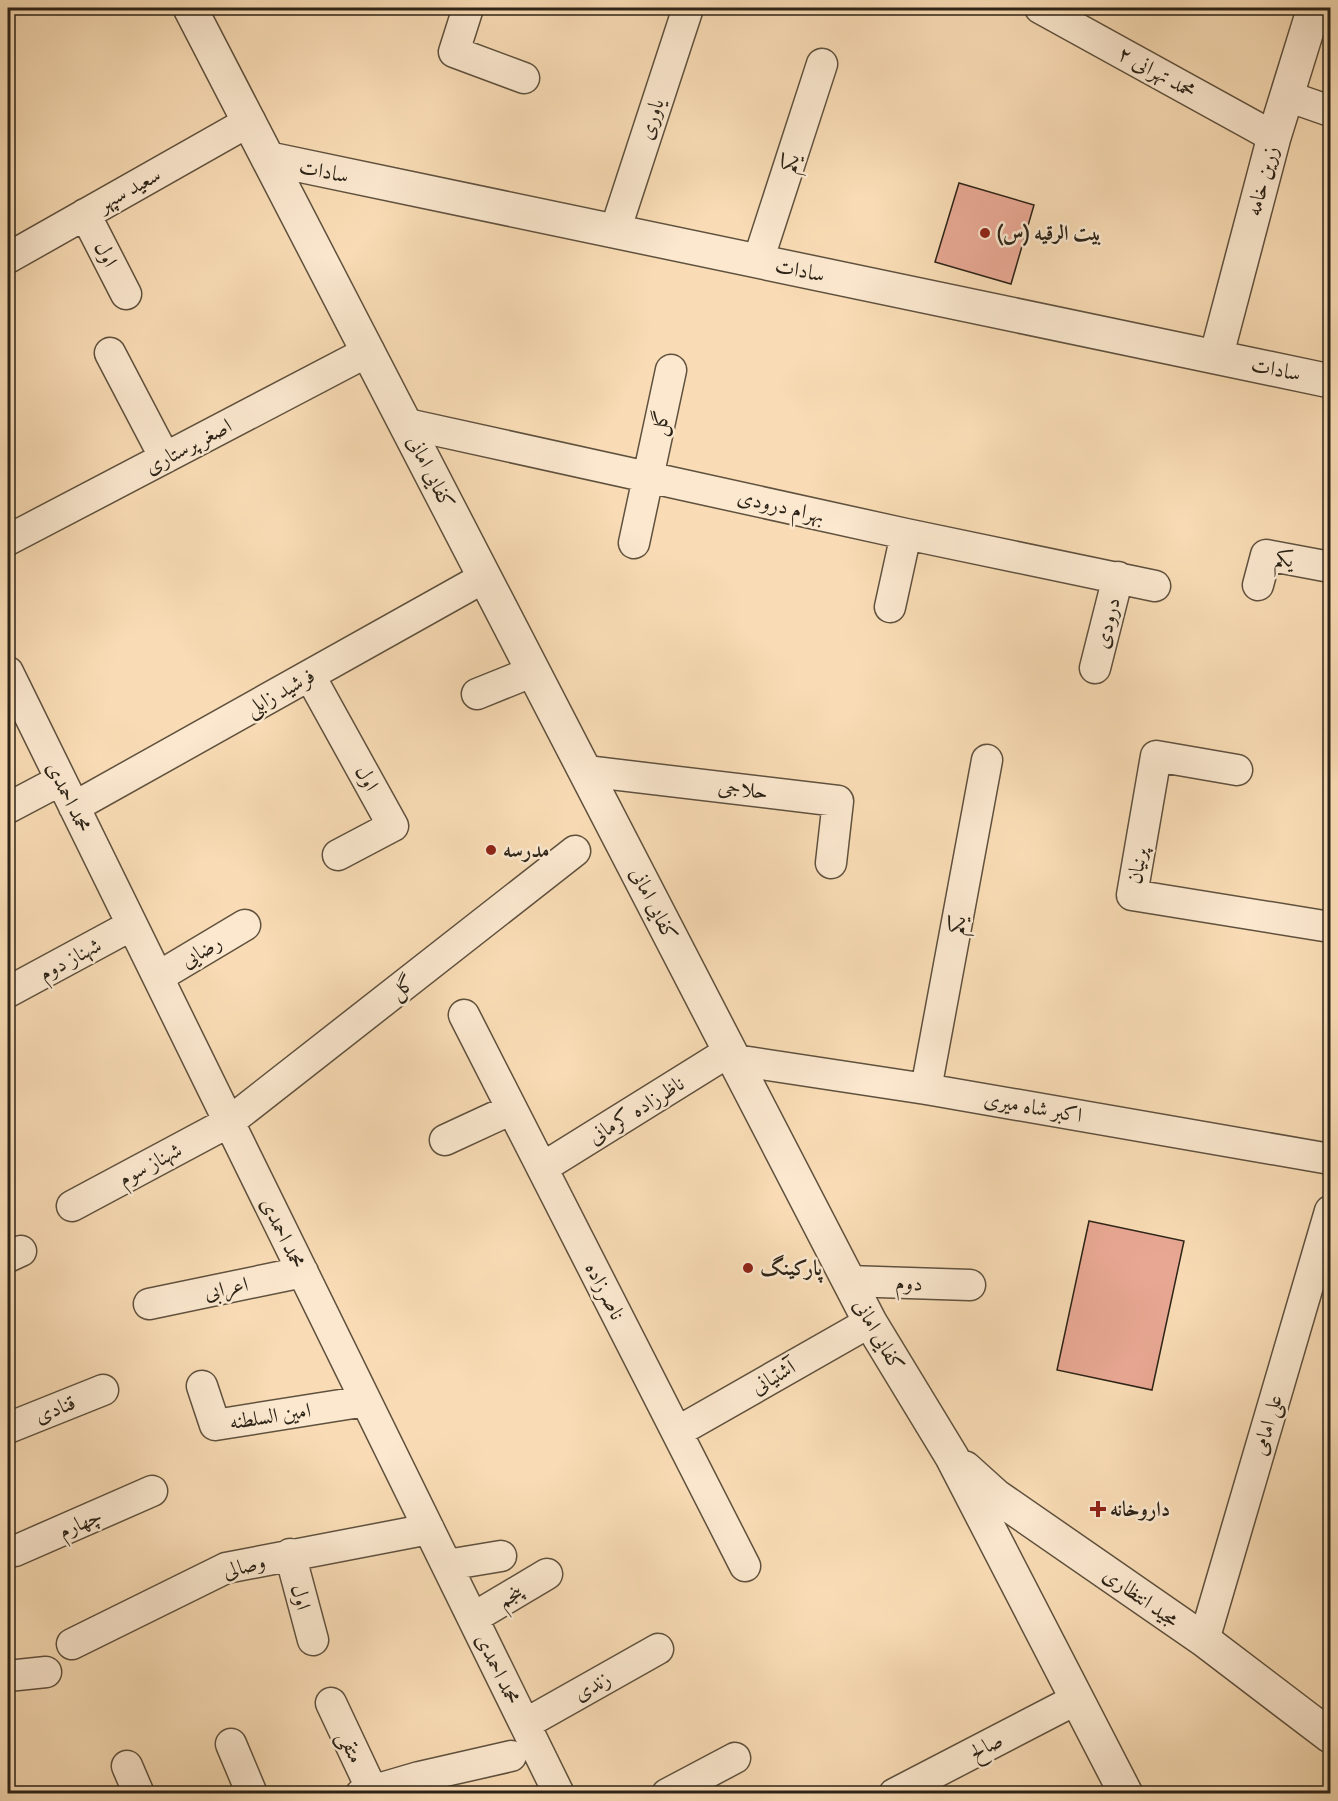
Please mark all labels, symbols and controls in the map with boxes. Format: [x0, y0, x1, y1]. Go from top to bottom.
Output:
street label: محمد تهرانی ۲ [1113, 40, 1201, 105]
street label: یاوری [632, 94, 670, 143]
street label: زرین خامه [1240, 143, 1284, 219]
street label: یکم [775, 149, 812, 178]
street label: سادات [297, 153, 351, 189]
street label: سعید سپهر [91, 161, 165, 219]
place label: بیت الرقیه (س) [997, 220, 1102, 246]
marker: بیت الرقیه (س) [978, 226, 992, 240]
street label: اول [89, 237, 123, 271]
street label: سادات [773, 252, 827, 288]
street label: سادات [1249, 351, 1303, 387]
street label: گل [645, 408, 677, 438]
street label: اصغر پرستاری [140, 412, 236, 480]
street label: کفایی امانی [400, 431, 461, 514]
street label: بهرام درودی [734, 483, 827, 534]
street label: یکم [1272, 545, 1296, 580]
street label: درودی [1088, 595, 1126, 651]
street label: فرشید زابلی [241, 662, 321, 724]
street label: محمد احمدی [41, 757, 97, 837]
street label: اول [349, 760, 385, 796]
street label: حلاجی [717, 773, 769, 805]
place label: مدرسه [503, 837, 549, 863]
marker: مدرسه [484, 843, 498, 857]
street label: پرنیان [1121, 844, 1153, 886]
street label: کفایی امانی [623, 863, 684, 946]
street label: یکم [942, 912, 979, 938]
street label: رضایی [176, 929, 227, 974]
street label: شهناز دوم [34, 932, 108, 991]
street label: گل [384, 969, 421, 1007]
street label: ناظرزاده کرمانی [583, 1070, 689, 1150]
street label: اکبر شاه میری [982, 1086, 1084, 1128]
street label: شهناز سوم [114, 1136, 189, 1196]
street label: محمد احمدی [255, 1193, 311, 1273]
place label: پارکینگ [760, 1254, 824, 1283]
street label: ناصرزاده [579, 1258, 631, 1325]
marker: پارکینگ [741, 1261, 755, 1275]
street label: دوم [895, 1270, 923, 1301]
street label: اعرابی [202, 1271, 251, 1307]
street label: کفایی امانی [847, 1294, 910, 1376]
street label: آشتیانی [746, 1353, 802, 1400]
street label: قنادی [31, 1389, 79, 1429]
street label: علی امامی [1246, 1391, 1291, 1459]
street label: امین السلطنه [227, 1397, 313, 1435]
place label: داروخانه [1110, 1496, 1170, 1522]
street label: چهارم [54, 1502, 108, 1549]
marker: داروخانه [1091, 1502, 1105, 1516]
street label: وصالی [220, 1548, 268, 1584]
street label: مجید انتظاری [1098, 1561, 1184, 1633]
street label: پنجم [493, 1578, 532, 1620]
street label: اول [285, 1581, 317, 1613]
street label: محمد احمدی [470, 1629, 526, 1709]
street label: زندی [569, 1665, 615, 1707]
street label: متقی [331, 1727, 370, 1768]
street label: صالح [965, 1727, 1009, 1770]

